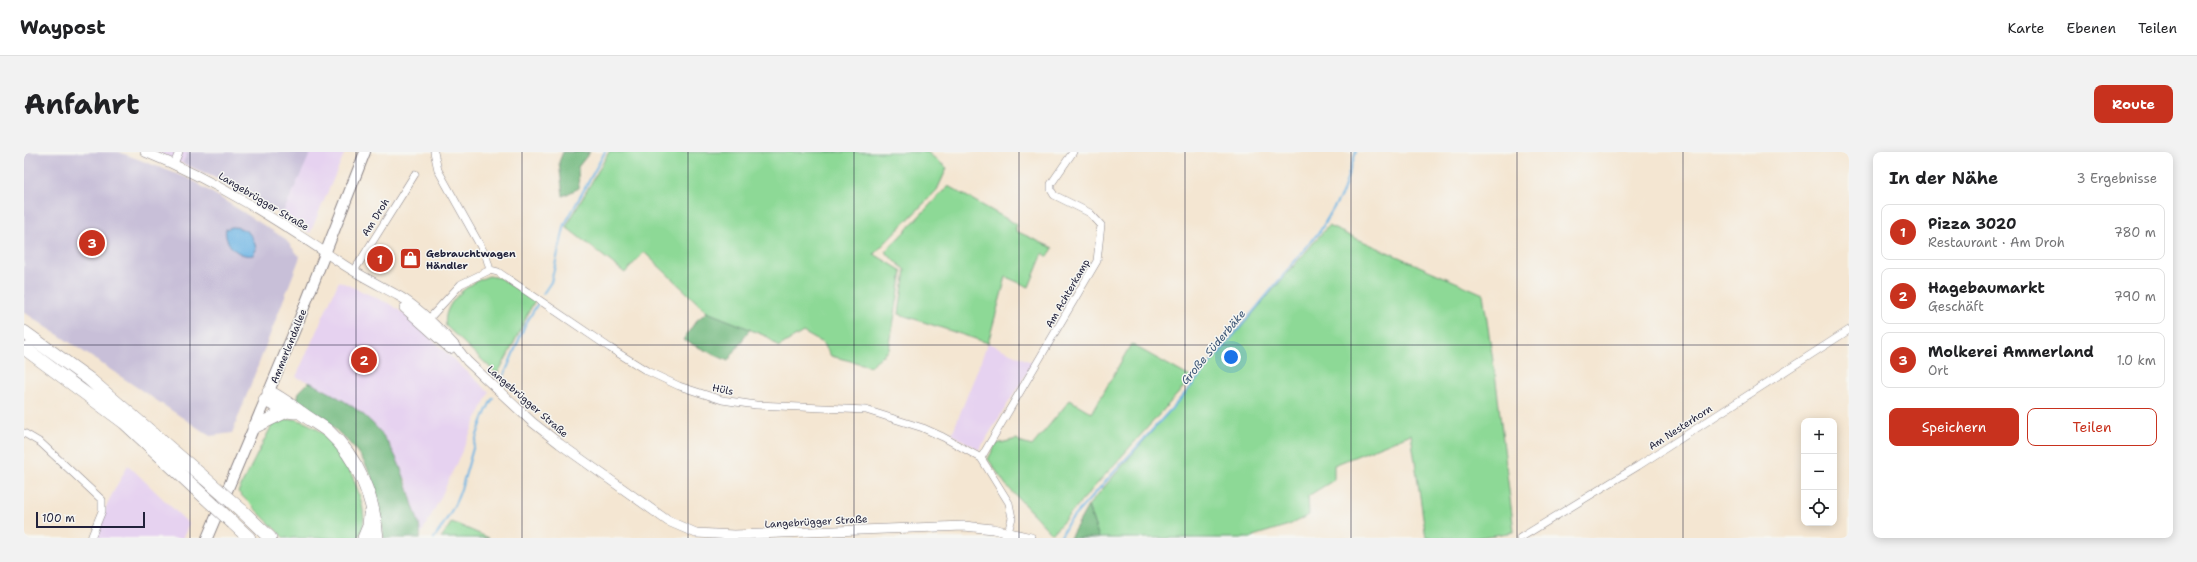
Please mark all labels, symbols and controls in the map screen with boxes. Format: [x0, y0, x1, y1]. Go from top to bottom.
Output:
text: Waypost [20, 15, 105, 40]
text: Karte [2008, 19, 2045, 37]
text: Ebenen [2067, 19, 2116, 37]
text: Teilen [2138, 19, 2177, 37]
text: Anfahrt [24, 85, 140, 123]
button: Route [2094, 85, 2173, 123]
text: In der Nähe [1889, 167, 1998, 189]
street label: Langebrügger Straße [216, 169, 312, 234]
text: 3 Ergebnisse [2077, 170, 2157, 187]
street label: Am Droh [359, 196, 392, 239]
text: Pizza 3020 [1928, 214, 2017, 234]
text: 1 [1900, 224, 1906, 241]
text: 780 m [2114, 224, 2156, 241]
pin: 3 [79, 228, 105, 258]
text: Restaurant · Am Droh [1928, 234, 2065, 251]
pin: 1 [367, 244, 393, 274]
shop icon: Gebrauchtwagen Händler [397, 246, 423, 272]
place label: Gebrauchtwagen Händler [426, 247, 516, 272]
street label: Am Achterkamp [1042, 256, 1093, 330]
text: Hagebaumarkt [1928, 278, 2045, 298]
text: 2 [1898, 288, 1908, 305]
text: 790 m [2114, 288, 2156, 305]
text: Geschäft [1928, 298, 1984, 315]
street label: Ammerlandallee [268, 307, 309, 385]
water label: Große Süderbäke [1178, 307, 1249, 388]
text: Molkerei Ammerland [1928, 342, 2094, 362]
pin: 2 [351, 345, 377, 375]
your location [1221, 347, 1241, 367]
text: 3 [1898, 352, 1908, 369]
text: 1.0 km [2117, 352, 2156, 369]
text: Ort [1928, 362, 1949, 379]
street label: Langebrügger Straße [484, 363, 571, 440]
street label: Hüls [711, 381, 735, 398]
street label: Am Nesterhorn [1646, 402, 1715, 453]
button: Speichern [1889, 408, 2019, 446]
button: Teilen [2027, 408, 2157, 446]
map controls [1801, 418, 1837, 526]
button: + [1801, 418, 1837, 454]
button: − [1801, 454, 1837, 490]
button: locate [1801, 490, 1837, 526]
scale bar [36, 510, 145, 529]
text: 100 m [42, 511, 75, 526]
street label: Langebrügger Straße [764, 512, 868, 531]

